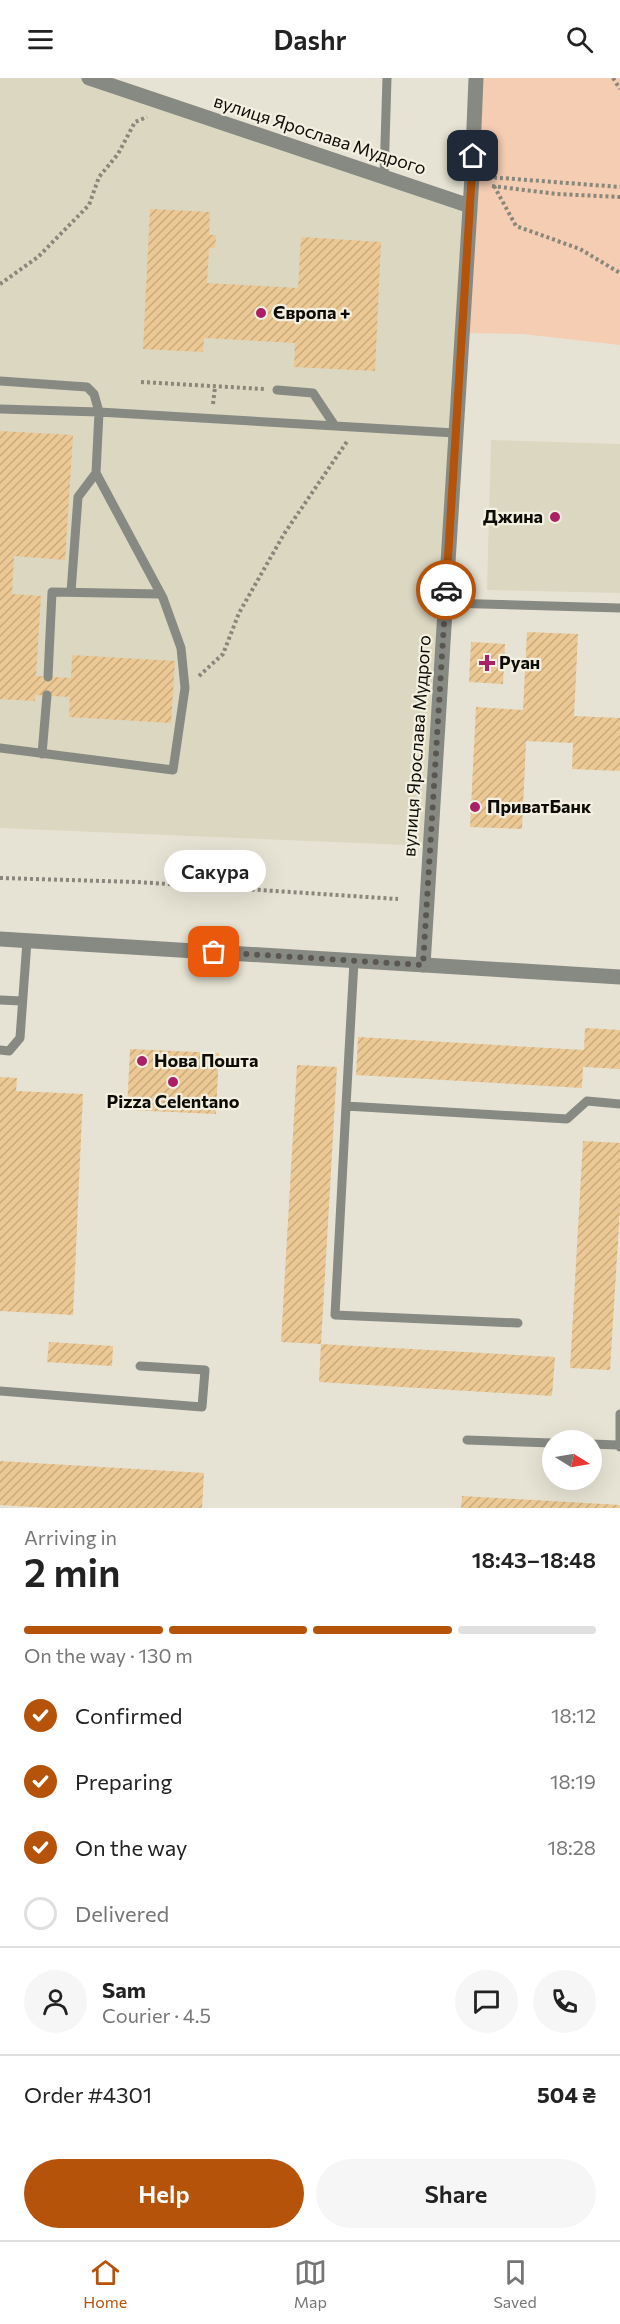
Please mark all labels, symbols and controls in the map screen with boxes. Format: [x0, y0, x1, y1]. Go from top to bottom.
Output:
icon: menu [24, 23, 57, 56]
text: Dashr [273, 23, 347, 56]
icon: search [563, 23, 596, 56]
street label: вулиця Ярослава Мудрого [211, 89, 429, 179]
pin [447, 130, 498, 181]
icon: home [456, 139, 489, 172]
place label: Європа + [273, 301, 351, 323]
marker: Європа + [254, 306, 268, 320]
place label: Джина [483, 505, 543, 527]
marker: Джина [548, 510, 562, 524]
courier [416, 560, 476, 620]
icon: car [430, 574, 463, 607]
street label: вулиця Ярослава Мудрого [397, 634, 435, 858]
place label: Руан [499, 651, 540, 673]
marker: Руан [480, 656, 494, 670]
place label: ПриватБанк [487, 795, 592, 817]
marker: ПриватБанк [468, 800, 482, 814]
callout: Сакура [163, 850, 265, 892]
text: Сакура [181, 859, 249, 883]
pin [188, 926, 239, 977]
icon: bag [197, 935, 230, 968]
place label: Нова Пошта [154, 1049, 258, 1071]
marker: Нова Пошта [135, 1054, 149, 1068]
marker: Pizza Celentano [166, 1075, 180, 1089]
place label: Pizza Celentano [106, 1090, 240, 1112]
north arrow [542, 1430, 602, 1490]
map controls [542, 1430, 602, 1490]
text: Arriving in [24, 1525, 117, 1549]
text: 18:43–18:48 [472, 1546, 596, 1573]
text: 2 min [24, 1547, 121, 1595]
text: On the way · 130 m [24, 1643, 193, 1667]
icon: check [24, 1699, 57, 1732]
text: Confirmed [75, 1702, 182, 1729]
text: 18:12 [551, 1703, 596, 1727]
icon: check [24, 1765, 57, 1798]
text: Preparing [75, 1768, 172, 1795]
text: 18:19 [550, 1769, 596, 1793]
icon: check [24, 1831, 57, 1864]
text: On the way [75, 1834, 187, 1861]
text: 18:28 [547, 1835, 596, 1859]
text: Delivered [75, 1900, 169, 1927]
button: person [24, 1970, 87, 2033]
button: chat [455, 1970, 518, 2033]
button: phone [533, 1970, 596, 2033]
text: Sam [102, 1976, 146, 2003]
text: Courier · 4.5 [102, 2003, 211, 2027]
text: Order #4301 [24, 2081, 152, 2108]
text: 504 ₴ [537, 2081, 596, 2108]
button: Help [24, 2159, 304, 2228]
button: Share [316, 2159, 596, 2228]
tab: Home [83, 2256, 127, 2311]
tab: Map [294, 2256, 327, 2311]
tab: Saved [493, 2256, 537, 2311]

